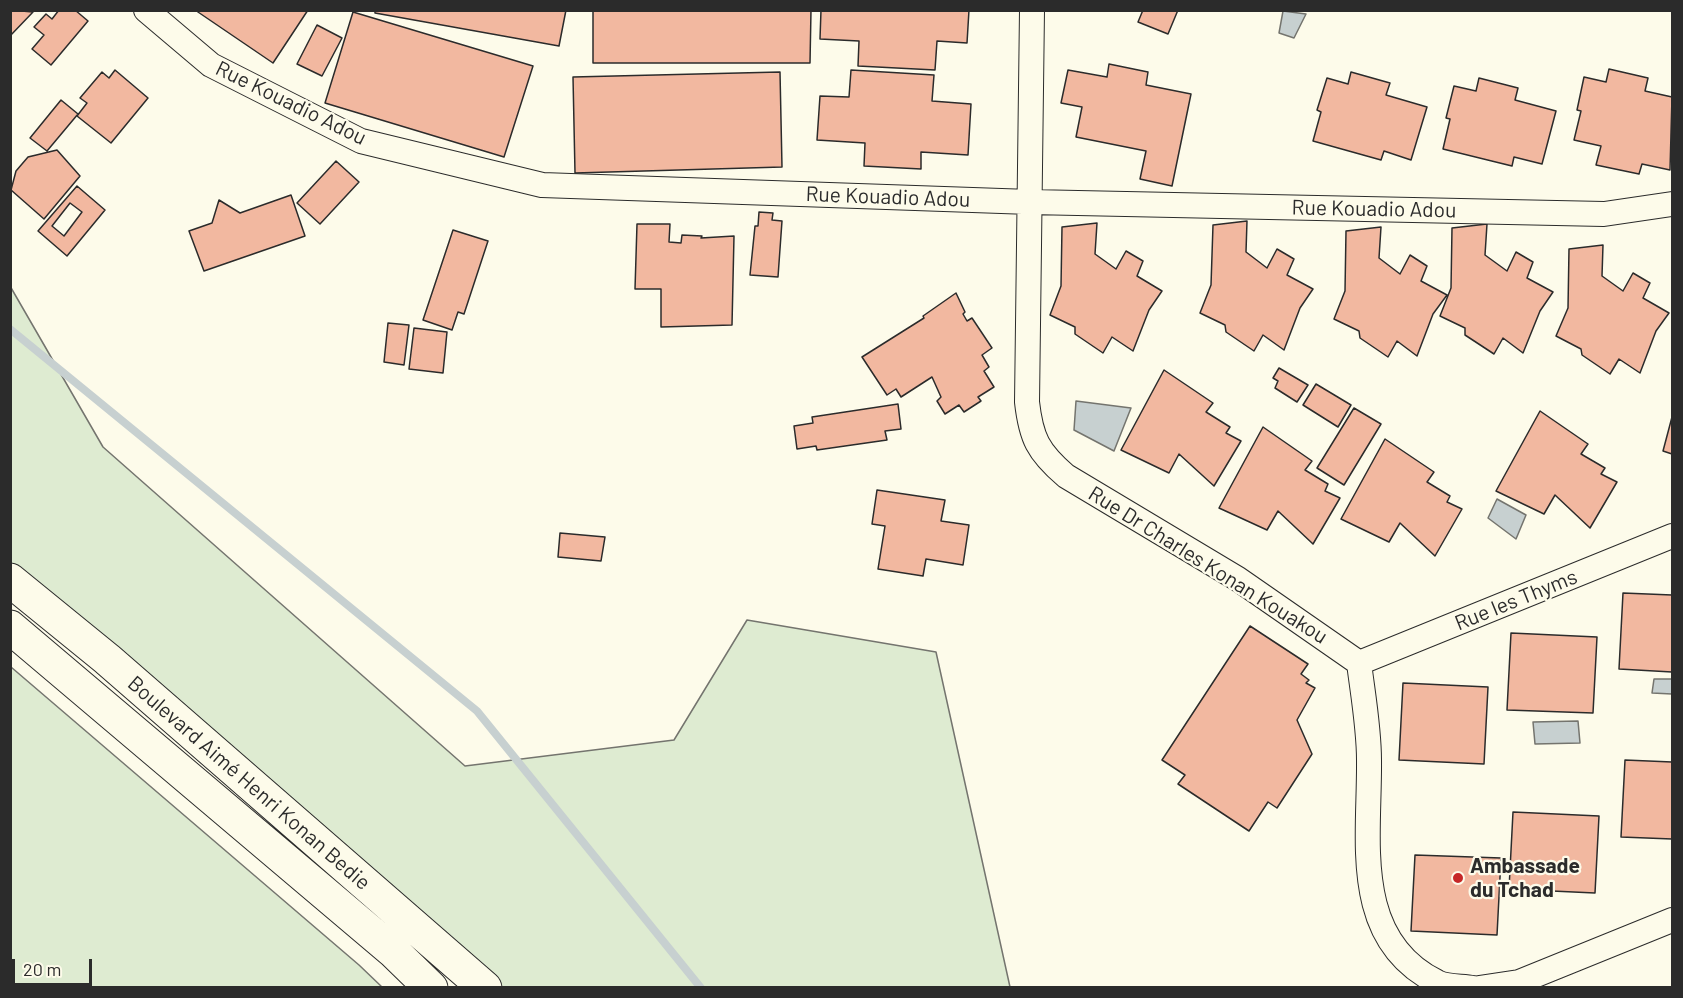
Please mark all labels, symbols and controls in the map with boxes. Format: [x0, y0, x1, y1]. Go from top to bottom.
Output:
street label: Rue Kouadio Adou [212, 56, 370, 150]
street label: Rue Kouadio Adou [805, 182, 971, 212]
street label: Rue Kouadio Adou [1292, 195, 1456, 223]
street label: Rue Dr Charles Konan Kouakou [1084, 481, 1332, 649]
street label: Rue les Thyms [1451, 564, 1581, 636]
street label: Boulevard Aimé Henri Konan Bedie [122, 671, 376, 895]
place label: Ambassade du Tchad [1470, 853, 1580, 903]
marker: Ambassade du Tchad [1451, 871, 1465, 885]
scale bar [15, 947, 94, 985]
text: 20 m [23, 958, 61, 980]

